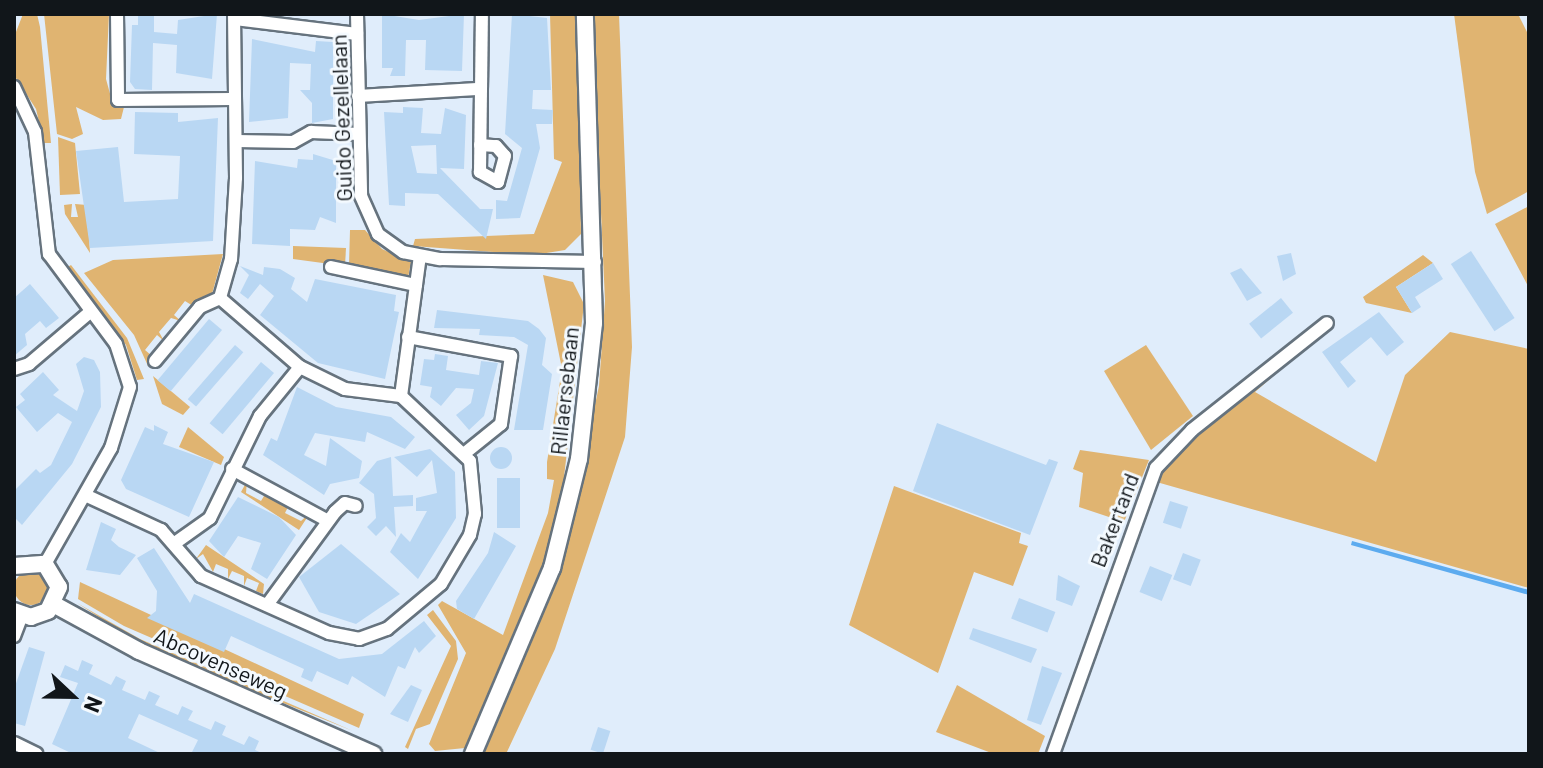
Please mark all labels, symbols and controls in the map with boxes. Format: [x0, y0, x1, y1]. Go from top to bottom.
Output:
street label: Guido Gezellelaan [325, 34, 357, 202]
street label: Rillaersebaan [544, 326, 584, 456]
street label: Bakertand [1084, 469, 1144, 571]
street label: Abcovenseweg [150, 622, 292, 704]
north arrow [32, 656, 112, 736]
text: N [79, 693, 109, 717]

